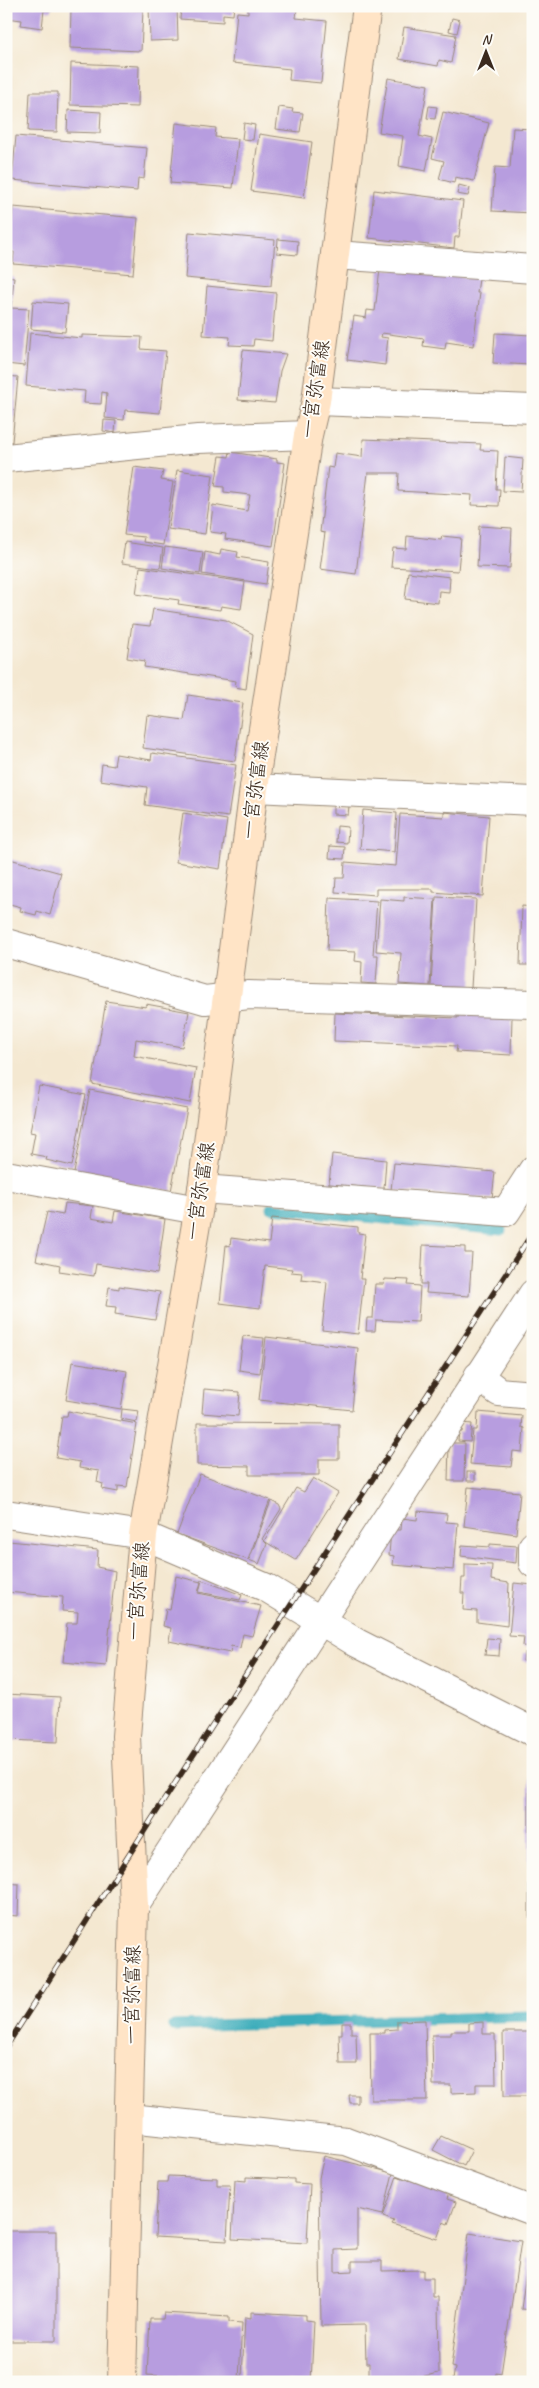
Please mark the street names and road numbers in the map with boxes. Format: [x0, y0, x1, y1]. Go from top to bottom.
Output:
street label: 一宮弥富線 [295, 338, 335, 440]
street label: 一宮弥富線 [236, 739, 274, 841]
street label: 一宮弥富線 [180, 1140, 220, 1242]
street label: 一宮弥富線 [121, 1540, 155, 1642]
street label: 一宮弥富線 [119, 1945, 145, 2045]

